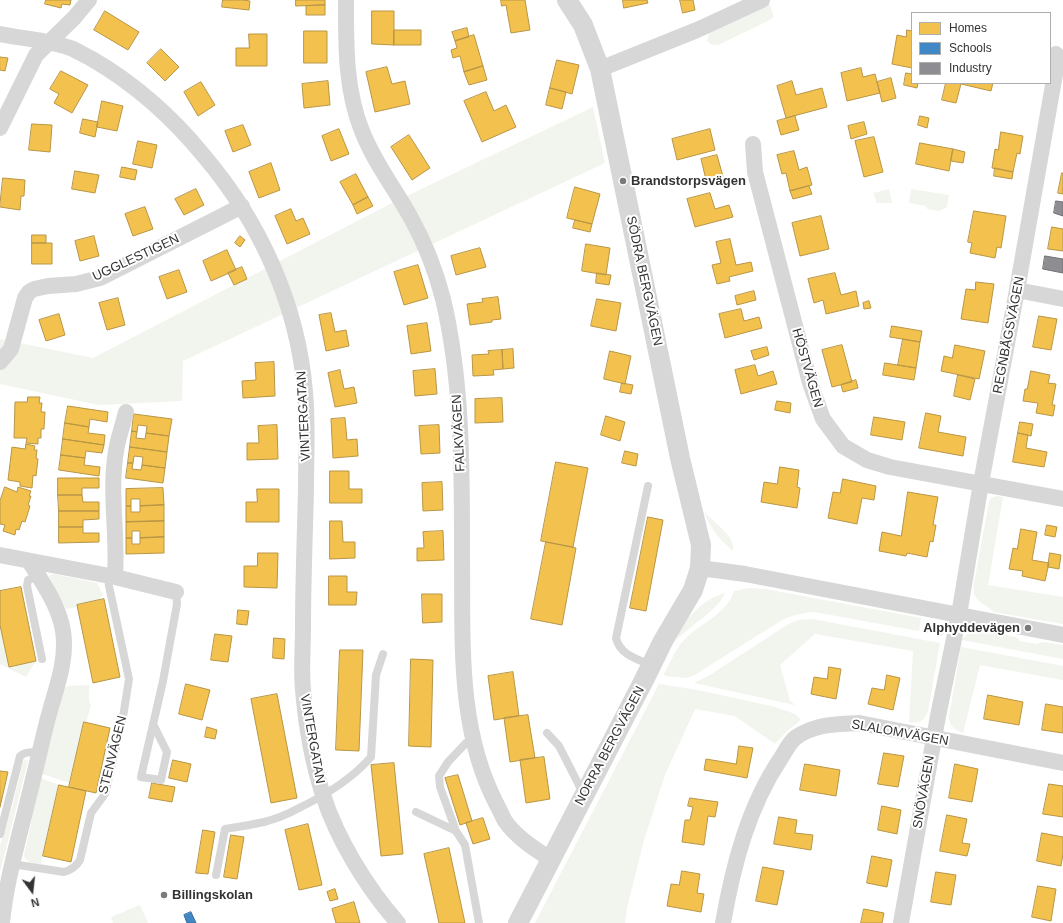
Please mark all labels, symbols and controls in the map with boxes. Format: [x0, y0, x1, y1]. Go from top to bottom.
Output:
legend [911, 12, 1051, 84]
text: Homes [949, 21, 987, 35]
text: Schools [949, 41, 992, 55]
text: Industry [949, 61, 992, 75]
place label: Brandstorpsvägen [631, 173, 746, 189]
marker: Brandstorpsvägen [618, 176, 628, 186]
street label: SÖDRA BERGVÄGEN [623, 215, 665, 347]
street label: UGGLESTIGEN [90, 231, 182, 285]
street label: REGNBÅGSVÄGEN [990, 275, 1028, 395]
street label: HÖSTVÄGEN [788, 327, 826, 409]
street label: VINTERGATAN [294, 370, 314, 462]
street label: FALKVÄGEN [449, 394, 469, 472]
place label: Alphyddevägen [923, 620, 1020, 636]
marker: Alphyddevägen [1023, 623, 1033, 633]
street label: NORRA BERGVÄGEN [572, 684, 648, 808]
street label: VINTERGATAN [296, 693, 328, 785]
street label: STENVÄGEN [96, 714, 130, 796]
street label: SLALOMVÄGEN [850, 717, 950, 749]
street label: SNÖVÄGEN [910, 754, 938, 830]
north arrow [12, 871, 52, 911]
place label: Billingskolan [172, 887, 253, 903]
marker: Billingskolan [159, 890, 169, 900]
text: N [30, 896, 41, 909]

